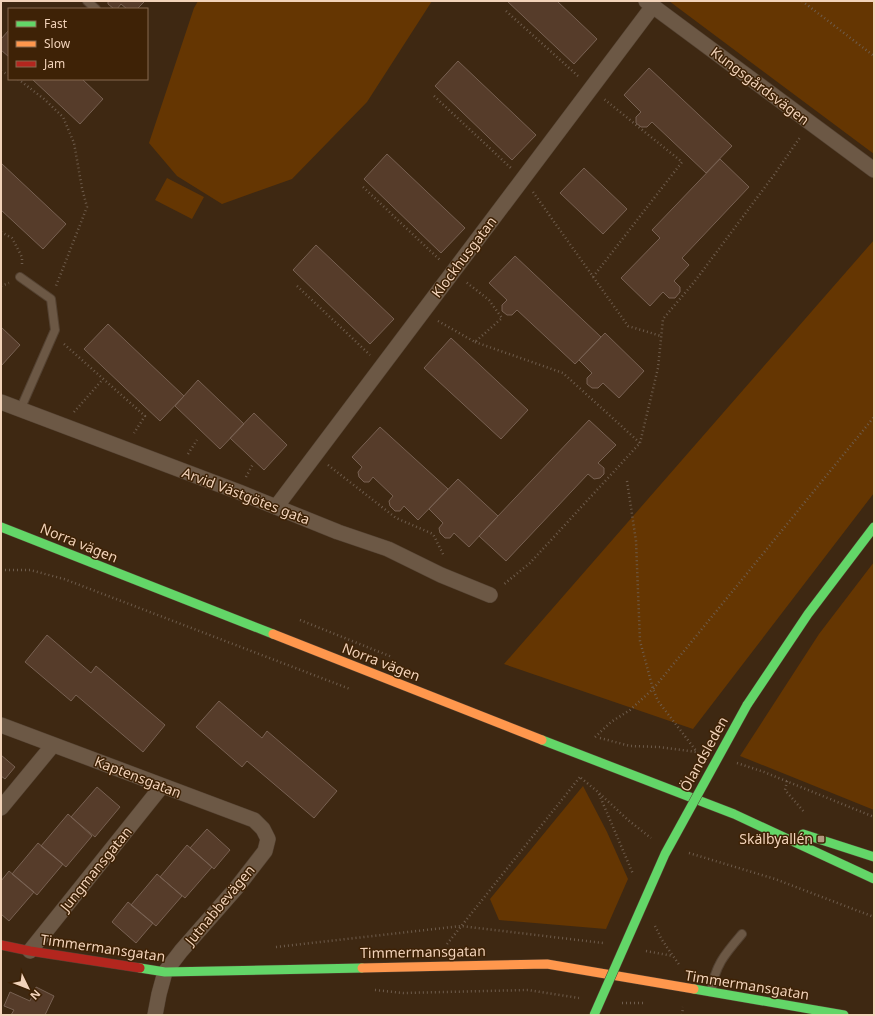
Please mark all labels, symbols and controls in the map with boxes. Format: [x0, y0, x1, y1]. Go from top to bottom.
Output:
legend [8, 8, 148, 80]
text: Fast [44, 15, 68, 32]
text: Slow [44, 35, 71, 52]
street label: Kungsgårdsvägen [707, 42, 813, 129]
text: Jam [43, 55, 65, 72]
street label: Klockhusgatan [427, 212, 500, 301]
street label: Arvid Västgötes gata [180, 462, 313, 529]
street label: Norra vägen [38, 518, 121, 567]
street label: Norra vägen [339, 638, 423, 685]
street label: Ölandsleden [675, 713, 732, 795]
street label: Kaptensgatan [92, 751, 184, 802]
street label: Jungmansgatan [54, 822, 136, 917]
place label: Skälbyallén [739, 829, 813, 848]
marker: Skälbyallén [816, 834, 826, 844]
street label: Jutnabbevägen [179, 861, 259, 950]
street label: Timmermansgatan [40, 929, 167, 966]
street label: Timmermansgatan [360, 941, 486, 962]
street label: Timmermansgatan [684, 965, 811, 1004]
north arrow [8, 968, 48, 1008]
text: N [27, 987, 44, 1004]

